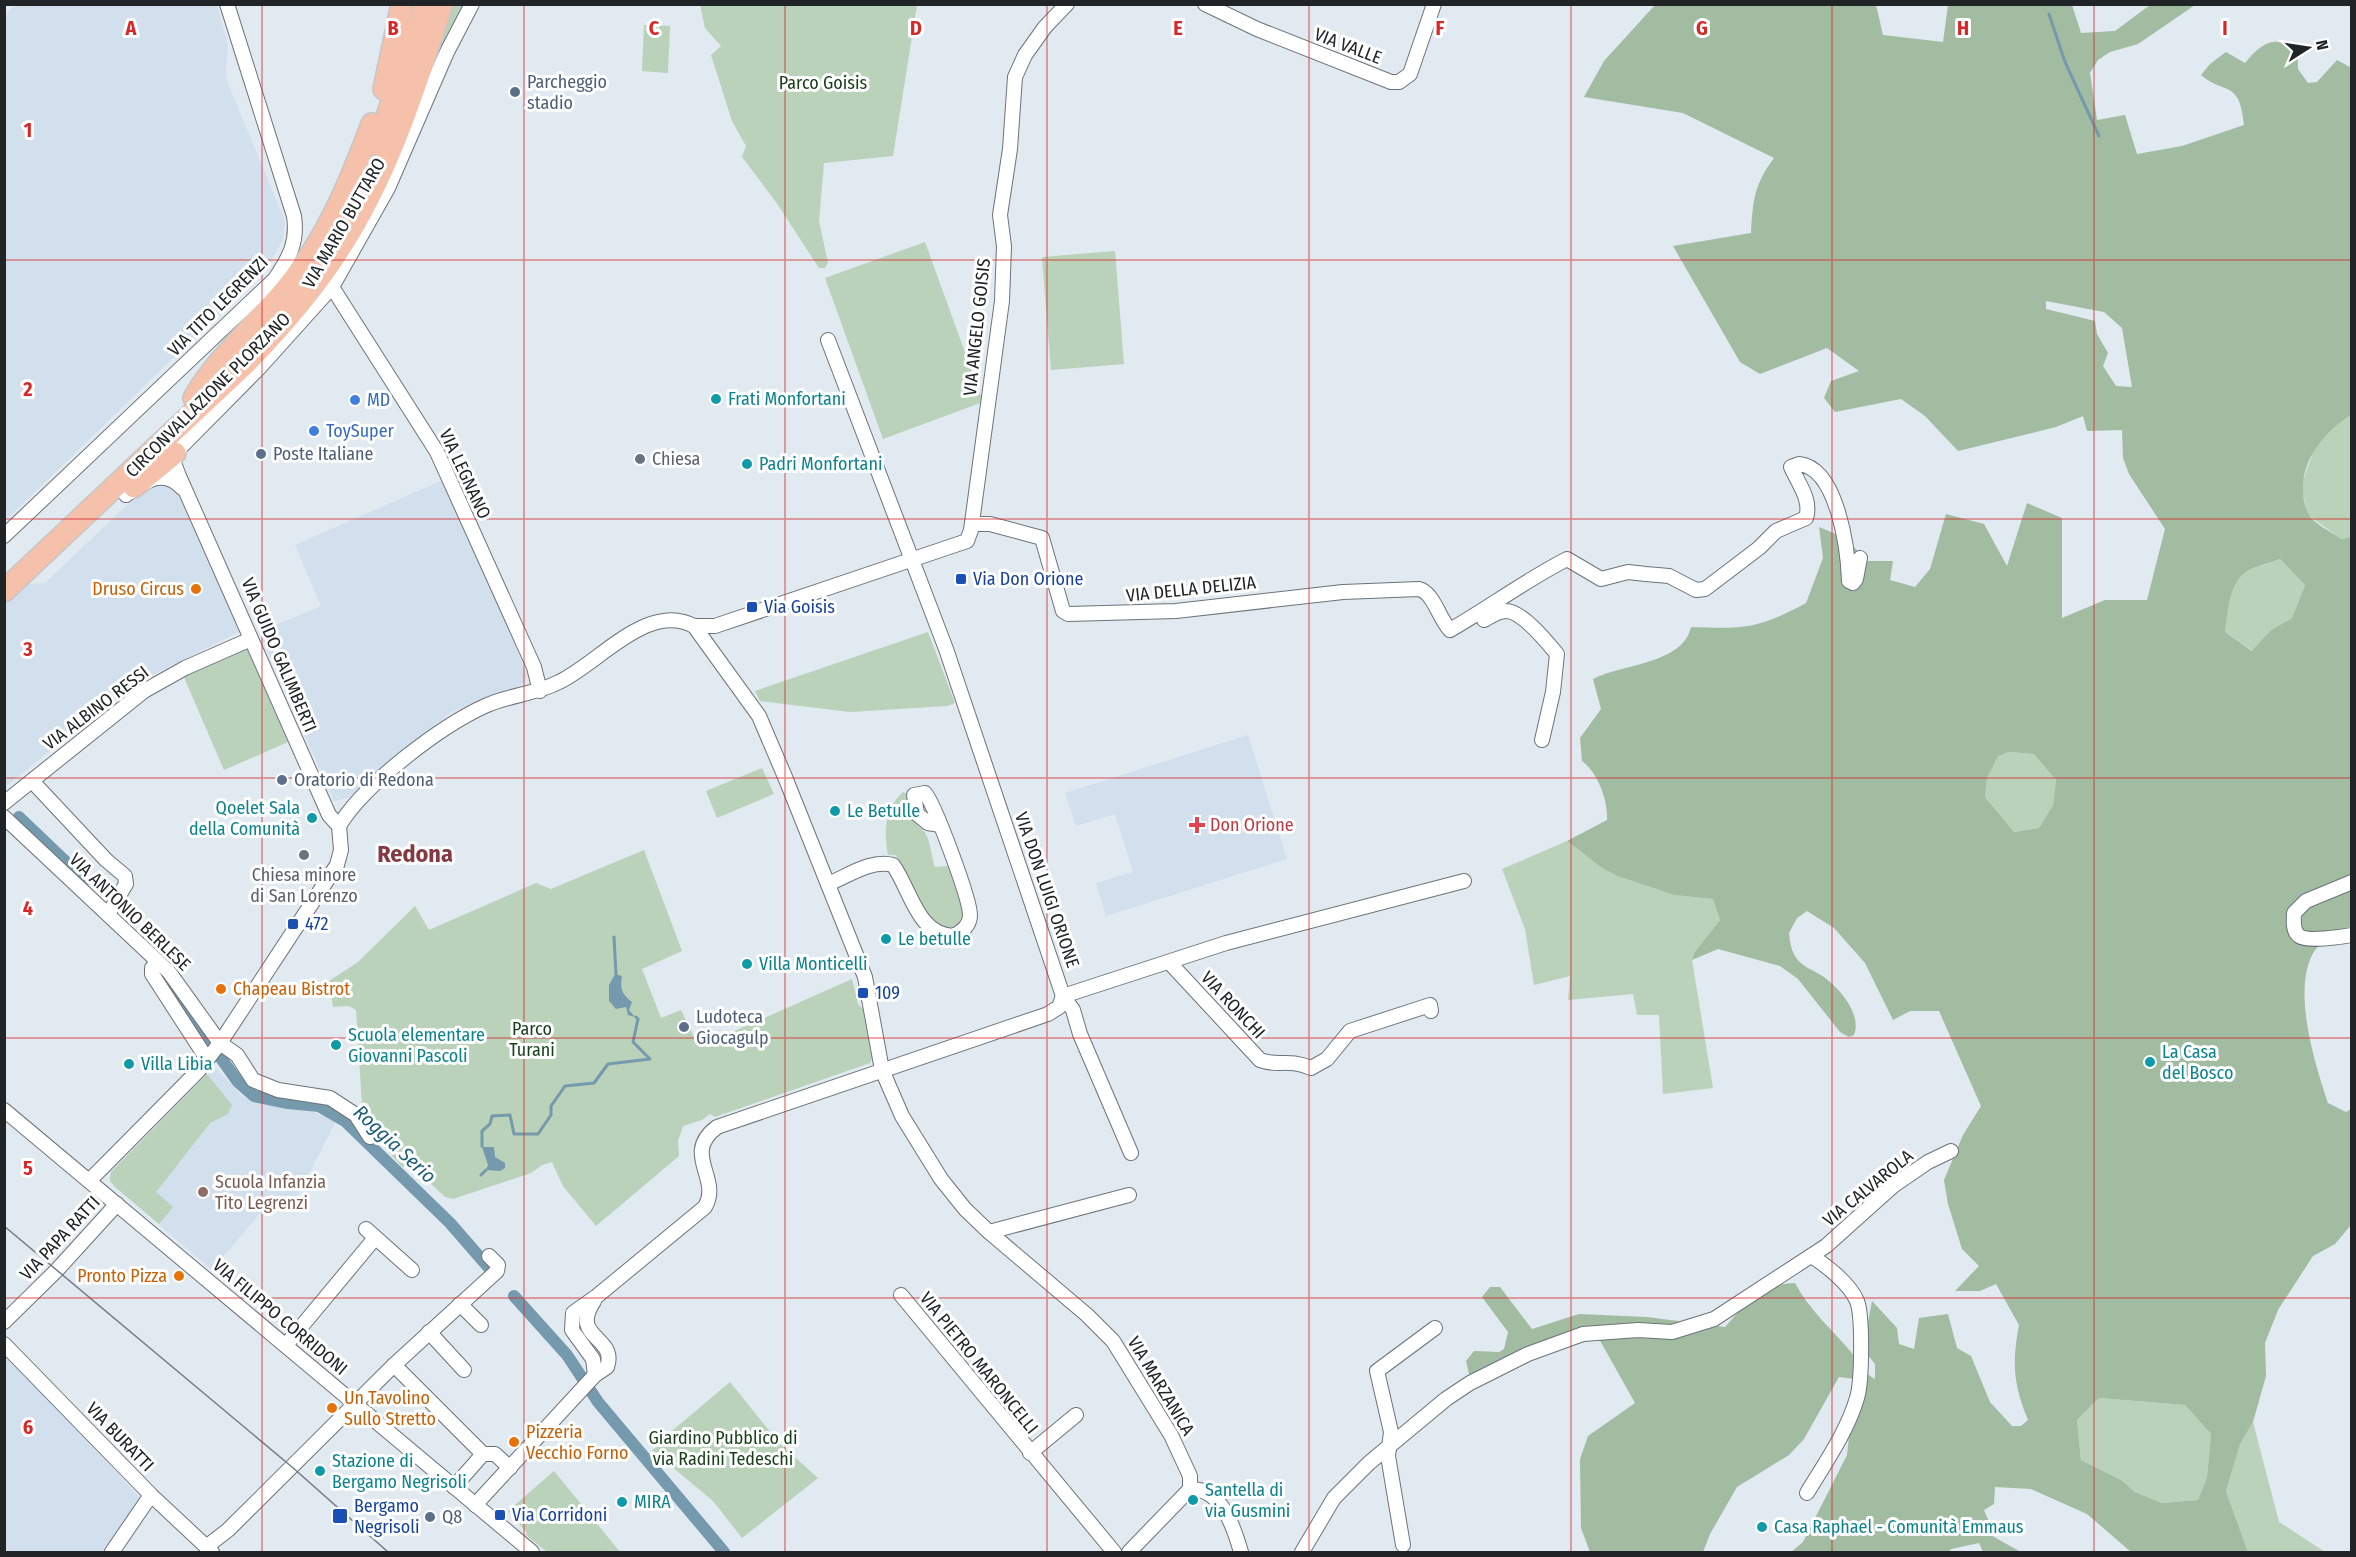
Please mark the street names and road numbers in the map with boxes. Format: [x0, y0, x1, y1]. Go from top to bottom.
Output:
street label: VIA VALLE [1311, 23, 1385, 69]
street label: VIA MARIO BUTTARO [298, 154, 390, 292]
street label: VIA TITO LEGRENZI [163, 251, 273, 361]
street label: VIA ANGELO GOISIS [959, 257, 995, 397]
street label: CIRCONVALLAZIONE PLORZANO [121, 308, 295, 482]
street label: VIA LEGNANO [435, 426, 495, 522]
street label: VIA DELLA DELIZIA [1125, 571, 1258, 607]
street label: VIA GUIDO GALIMBERTI [237, 575, 321, 735]
street label: VIA ALBINO RESSI [39, 661, 153, 755]
street label: VIA DON LUIGI ORIONE [1010, 809, 1084, 971]
street label: VIA ANTONIO BERLESE [65, 849, 195, 975]
street label: VIA RONCHI [1196, 967, 1270, 1043]
street label: VIA CALVAROLA [1818, 1145, 1918, 1231]
street label: VIA PAPA RATTI [15, 1191, 105, 1285]
street label: VIA FILIPPO CORRIDONI [208, 1254, 352, 1380]
street label: VIA PIETRO MARONCELLI [915, 1288, 1043, 1438]
street label: VIA MARZANICA [1123, 1332, 1199, 1440]
street label: VIA BURATTI [82, 1398, 158, 1476]

